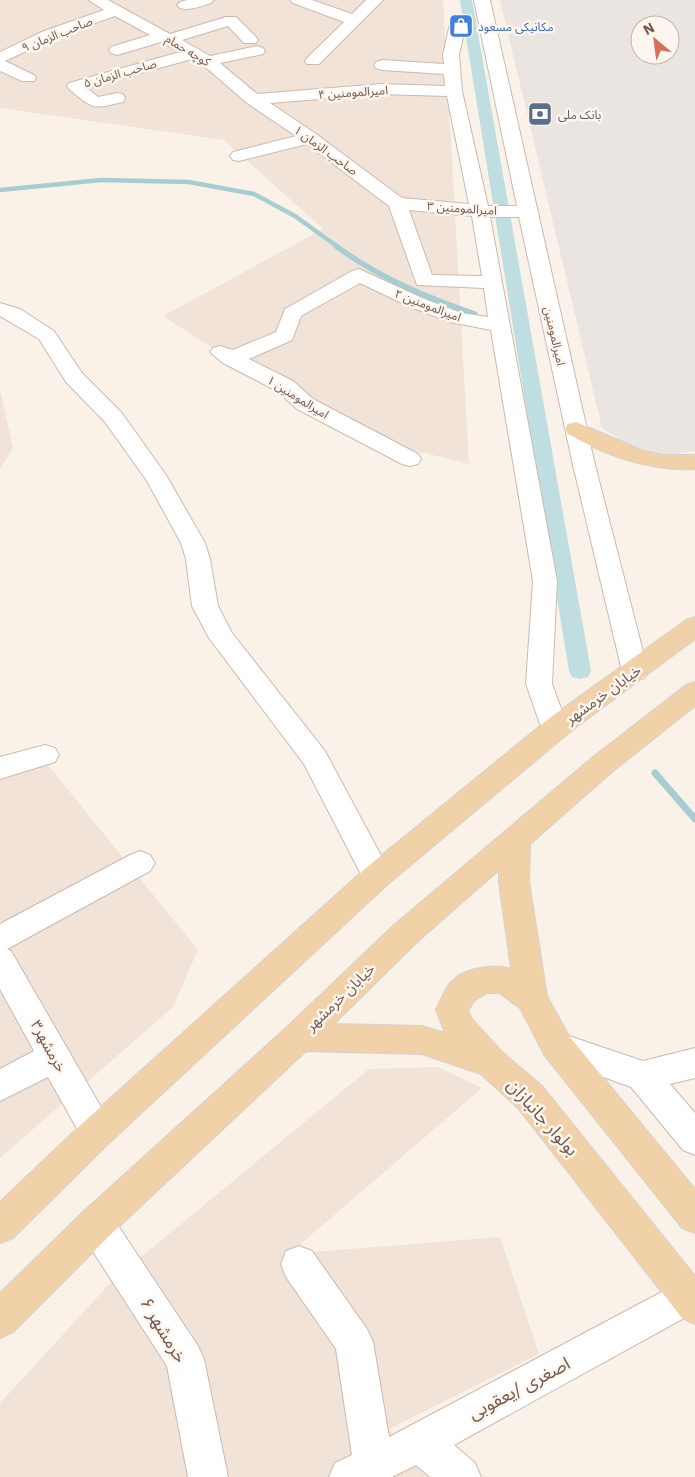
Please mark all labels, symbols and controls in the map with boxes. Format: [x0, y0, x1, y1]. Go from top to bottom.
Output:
street label: صاحب الزمان ۹ [19, 13, 95, 55]
shop icon: مکانیکی مسعود [448, 13, 474, 39]
north arrow [630, 15, 680, 65]
text: N [640, 18, 657, 39]
place label: مکانیکی مسعود [478, 19, 554, 34]
street label: کوچه حمام [162, 31, 214, 71]
street label: صاحب الزمان ۵ [82, 55, 158, 91]
street label: امیرالمومنین ۴ [318, 82, 389, 102]
bank icon: بانک ملی [527, 101, 553, 127]
place label: بانک ملی [558, 107, 601, 122]
street label: صاحب الزمان ۱ [291, 122, 361, 179]
street label: امیرالمومنین ۳ [427, 198, 498, 218]
street label: امیرالمومنین ۲ [393, 285, 464, 325]
street label: امیرالمومنین [541, 305, 569, 367]
street label: امیرالمومنین ۱ [264, 372, 332, 422]
street label: خیابان خرمشهر [560, 660, 645, 729]
street label: خیابان خرمشهر [301, 959, 379, 1036]
street label: خرمشهر۳ [27, 1016, 71, 1076]
street label: بولوار جانبازان [502, 1073, 584, 1161]
street label: خرمشهر ۶ [135, 1293, 193, 1367]
street label: اصغری /یعقوبی [464, 1352, 574, 1424]

